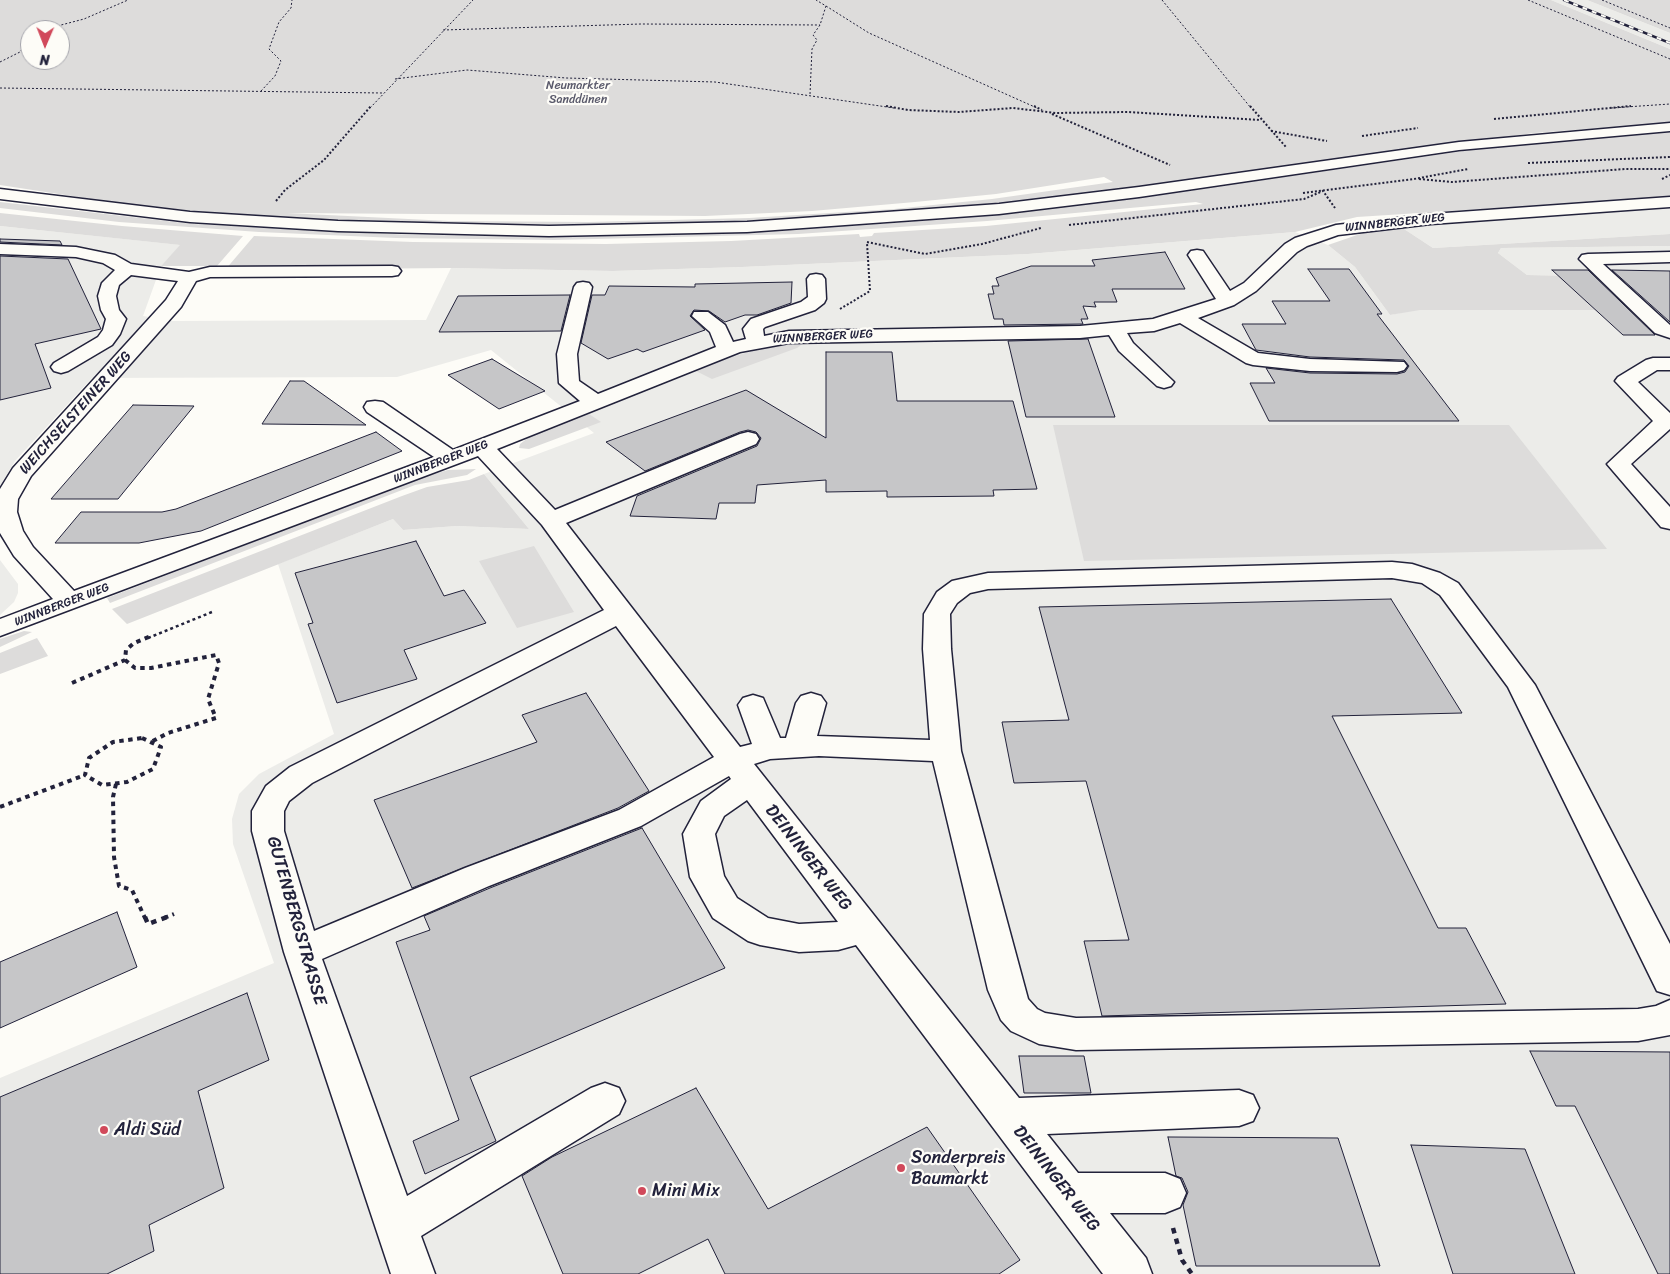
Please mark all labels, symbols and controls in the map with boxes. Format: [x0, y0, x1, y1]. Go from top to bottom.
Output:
north arrow [20, 20, 70, 70]
text: N [40, 47, 50, 72]
park label: Neumarkter Sanddünen [546, 79, 610, 107]
street label: WINNBERGER WEG [1344, 211, 1446, 235]
street label: WINNBERGER WEG [773, 327, 873, 347]
street label: WEICHSELSTEINER WEG [16, 348, 136, 478]
street label: WINNBERGER WEG [392, 437, 490, 487]
street label: WINNBERGER WEG [13, 580, 111, 630]
street label: DEININGER WEG [760, 801, 856, 915]
street label: GUTENBERGSTRASSE [262, 834, 330, 1008]
place label: Aldi Süd [114, 1119, 181, 1141]
street label: DEININGER WEG [1008, 1122, 1104, 1236]
marker: Aldi Süd [98, 1124, 110, 1136]
place label: Sonderpreis Baumarkt [911, 1147, 1005, 1190]
marker: Sonderpreis Baumarkt [895, 1162, 907, 1174]
place label: Mini Mix [652, 1180, 720, 1202]
marker: Mini Mix [636, 1185, 648, 1197]

